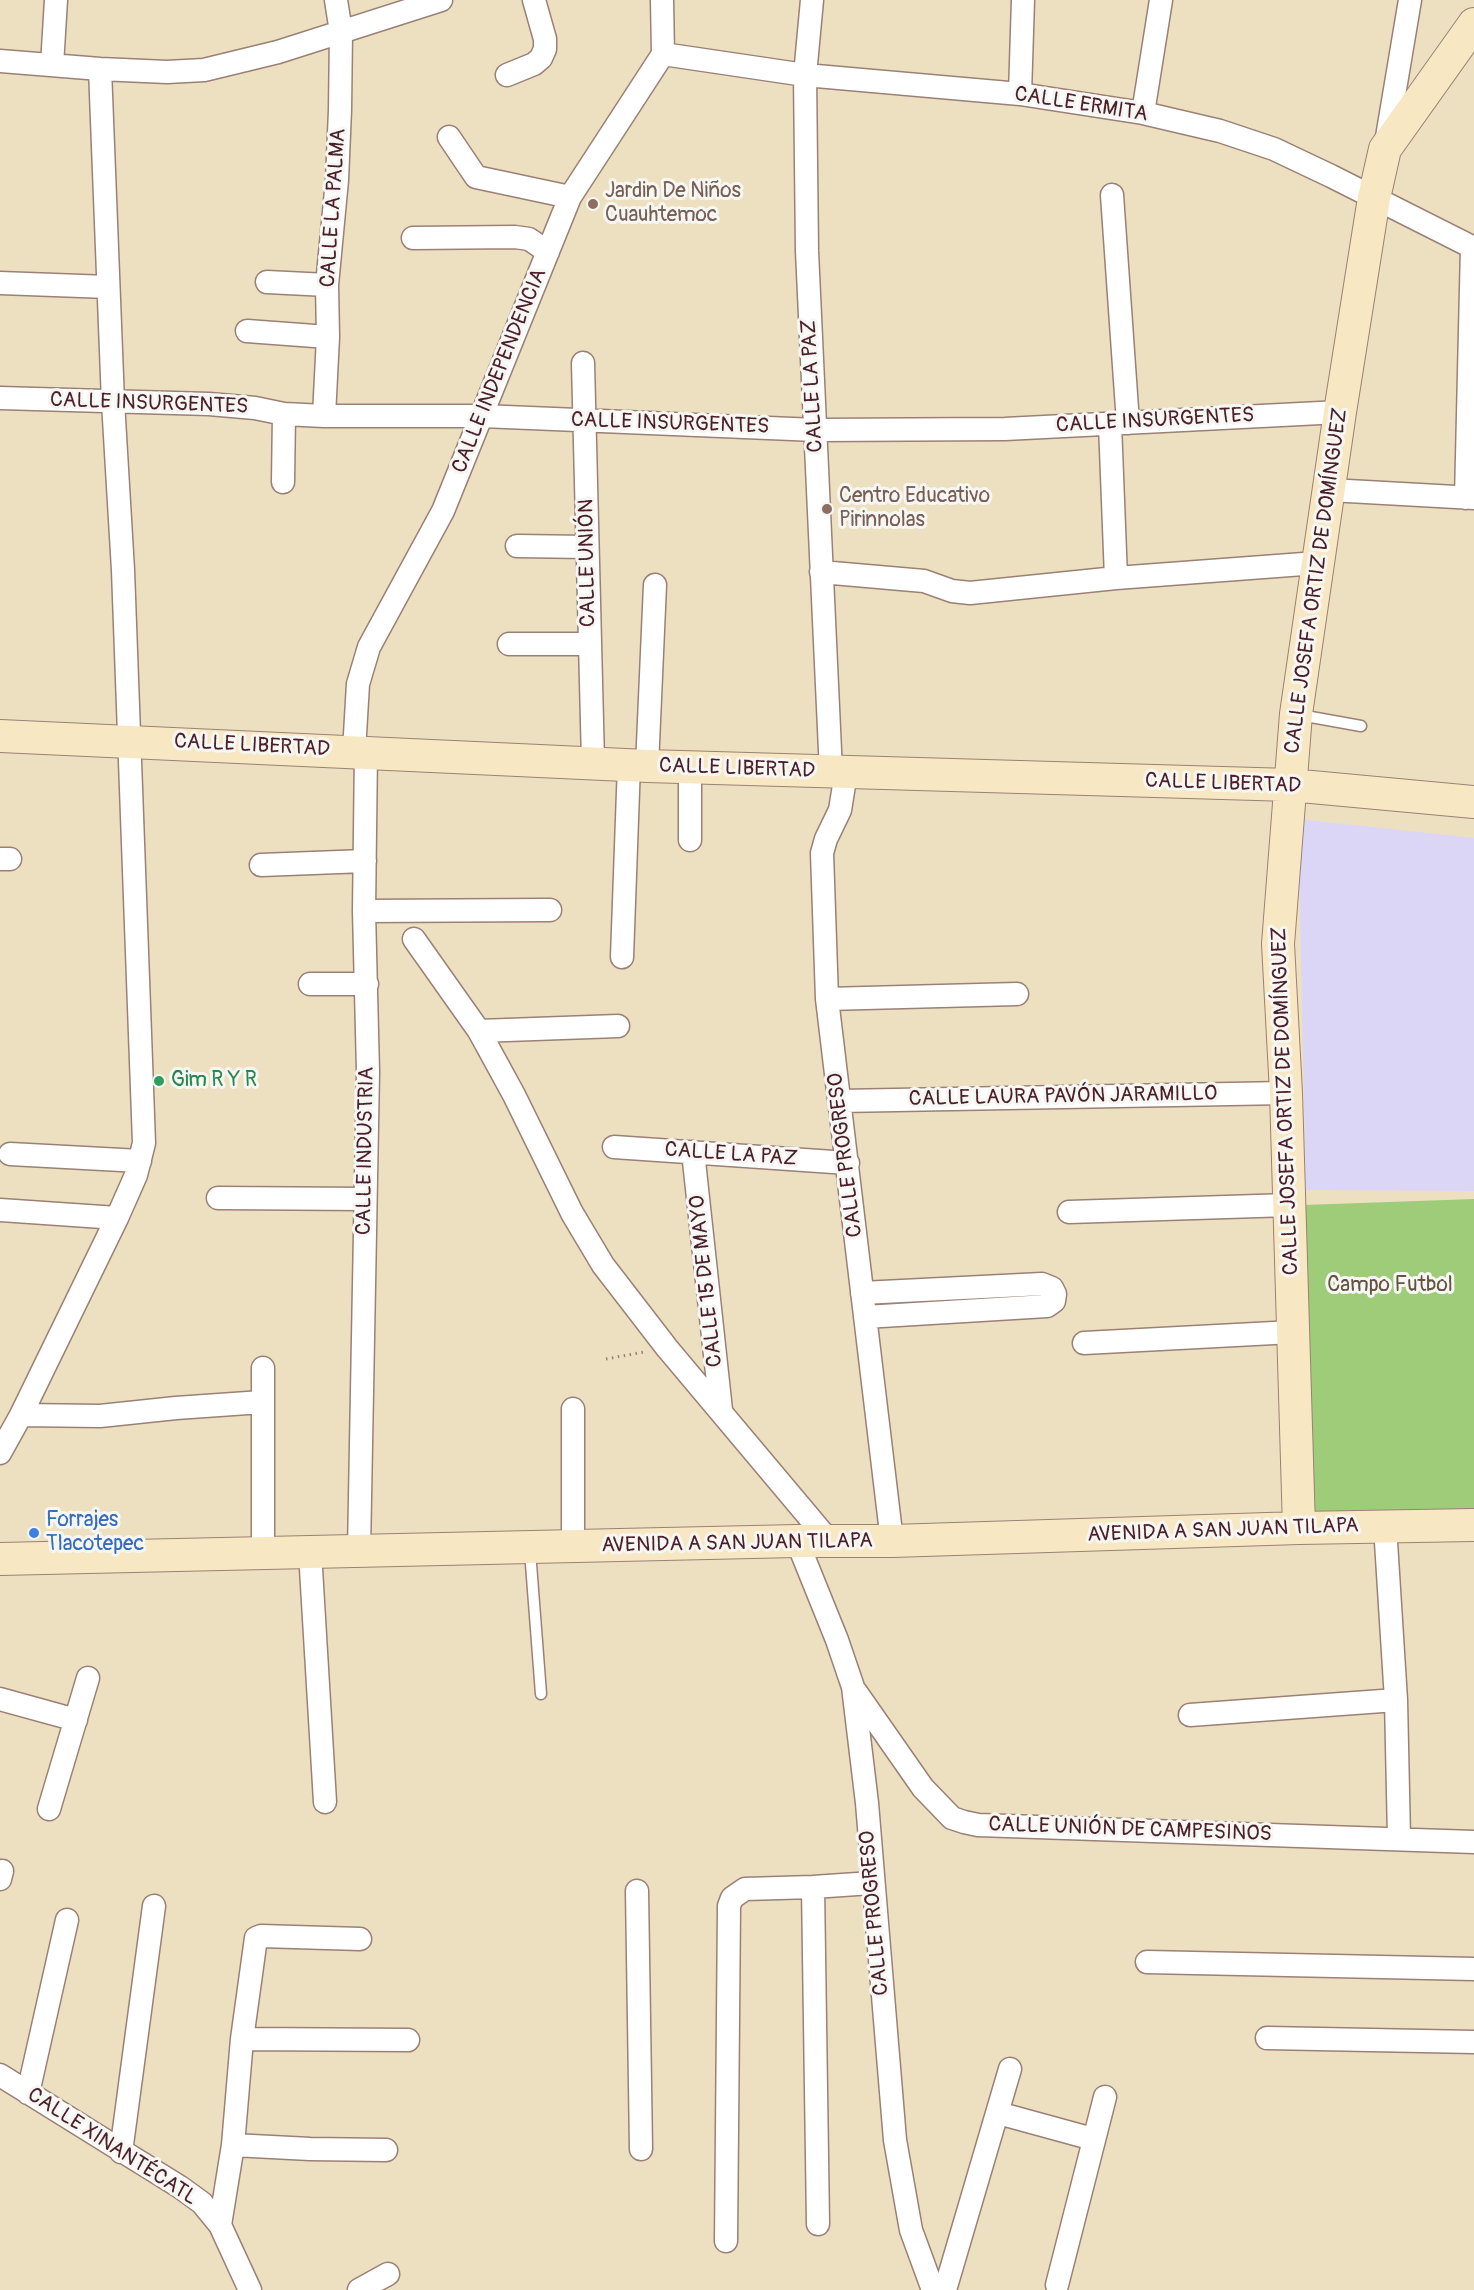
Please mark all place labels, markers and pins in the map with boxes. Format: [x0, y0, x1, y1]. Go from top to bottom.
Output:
place label: Jardin De Niños Cuauhtemoc [605, 179, 741, 229]
marker: Jardin De Niños Cuauhtemoc [586, 197, 600, 211]
place label: Centro Educativo Pirinnolas [839, 484, 990, 534]
marker: Centro Educativo Pirinnolas [820, 502, 834, 516]
place label: Gim R Y R [171, 1068, 257, 1094]
marker: Gim R Y R [152, 1074, 166, 1088]
place label: Forrajes Tlacotepec [46, 1508, 144, 1558]
marker: Forrajes Tlacotepec [27, 1526, 41, 1540]

